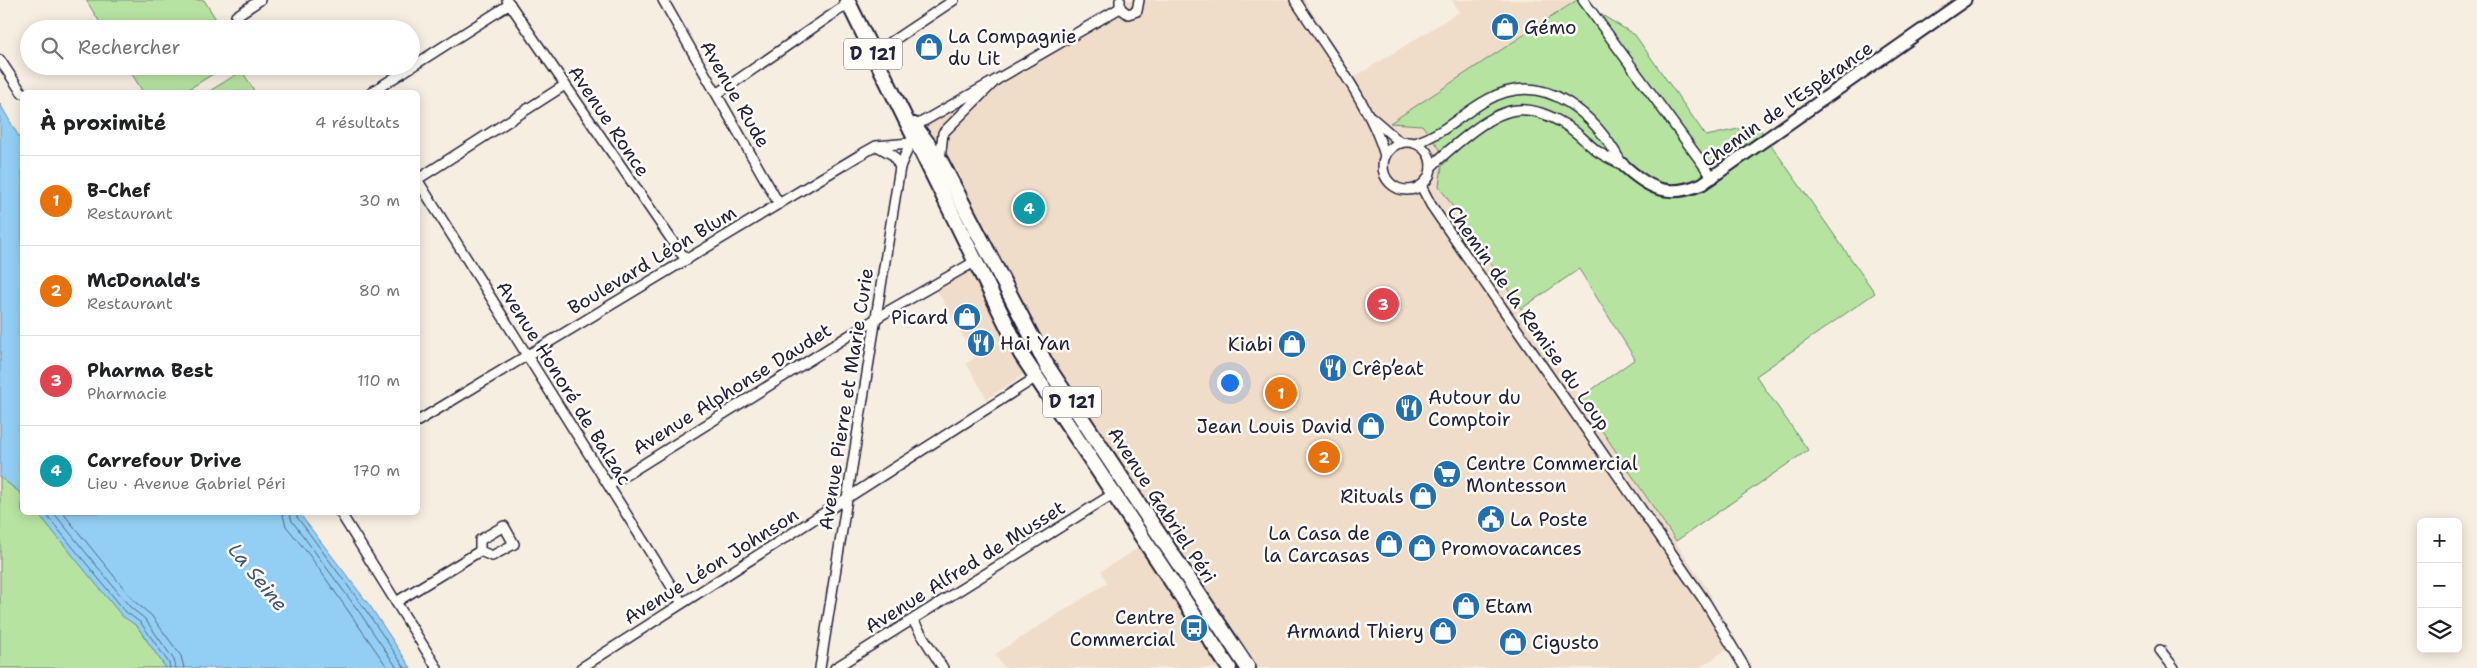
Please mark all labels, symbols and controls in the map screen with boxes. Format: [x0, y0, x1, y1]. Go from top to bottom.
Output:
shop icon: Gémo [1490, 12, 1520, 42]
place label: Gémo [1524, 15, 1577, 40]
search box [20, 20, 420, 75]
place label: La Compagnie du Lit [948, 24, 1077, 71]
shop icon: La Compagnie du Lit [914, 32, 944, 62]
icon: search [38, 34, 66, 62]
text: Rechercher [78, 35, 181, 60]
street label: Chemin de l'Espérance [1696, 35, 1878, 173]
street label: Avenue Rude [694, 36, 776, 152]
road number: D 121 [844, 39, 902, 70]
street label: Avenue Ronce [563, 61, 655, 181]
text: À proximité [40, 109, 166, 137]
text: 4 résultats [315, 112, 400, 133]
text: B-Chef [87, 178, 150, 203]
pin: 4 [1013, 189, 1045, 227]
text: 1 [52, 190, 60, 211]
text: 30 m [359, 190, 400, 211]
street label: Boulevard Léon Blum [563, 200, 741, 320]
street label: Chemin de la Remise du Loup [1442, 201, 1616, 435]
text: Restaurant [87, 203, 173, 224]
street label: Avenue Pierre et Marie Curie [813, 266, 879, 532]
text: McDonald's [87, 268, 200, 293]
street label: Avenue Honoré de Balzac [491, 276, 637, 490]
text: 2 [50, 280, 62, 301]
text: 80 m [359, 280, 400, 301]
pin: 3 [1367, 285, 1399, 323]
text: Restaurant [87, 293, 173, 314]
shop icon: Picard [952, 302, 982, 332]
place label: Picard [891, 305, 948, 330]
street label: Avenue Alphonse Daudet [628, 318, 836, 460]
restaurant icon: Hai Yan [966, 328, 996, 358]
shop icon: Kiabi [1277, 329, 1307, 359]
place label: Hai Yan [1000, 331, 1070, 356]
place label: Kiabi [1228, 332, 1273, 357]
restaurant icon: Crêp’eat [1318, 353, 1348, 383]
place label: Crêp’eat [1352, 356, 1424, 381]
text: Pharma Best [87, 358, 213, 383]
text: 3 [50, 370, 62, 391]
text: 110 m [357, 370, 400, 391]
your location [1217, 370, 1243, 396]
pin: 1 [1265, 374, 1297, 412]
text: Pharmacie [87, 383, 167, 404]
place label: Autour du Comptoir [1428, 385, 1521, 432]
road number: D 121 [1043, 387, 1101, 418]
restaurant icon: Autour du Comptoir [1394, 393, 1424, 423]
shop icon: Jean Louis David [1356, 411, 1386, 441]
place label: Jean Louis David [1197, 414, 1352, 439]
street label: Avenue Gabriel Péri [1102, 422, 1222, 588]
pin: 2 [1308, 438, 1340, 476]
text: Carrefour Drive [87, 448, 242, 473]
place label: Centre Commercial Montesson [1466, 451, 1638, 498]
supermarket icon: Centre Commercial Montesson [1432, 459, 1462, 489]
text: 4 [50, 460, 62, 481]
text: 170 m [353, 460, 400, 481]
text: Lieu · Avenue Gabriel Péri [87, 473, 286, 494]
shop icon: Rituals [1408, 481, 1438, 511]
place label: Rituals [1340, 484, 1404, 509]
street label: Avenue Alfred de Musset [860, 495, 1070, 639]
street label: Avenue Léon Johnson [619, 502, 803, 630]
public building icon: La Poste [1476, 504, 1506, 534]
place label: La Poste [1510, 507, 1588, 532]
map controls [2417, 518, 2462, 653]
button: + [2417, 518, 2462, 563]
place label: La Casa de la Carcasas [1264, 521, 1370, 568]
shop icon: La Casa de la Carcasas [1374, 529, 1404, 559]
shop icon: Promovacances [1407, 533, 1437, 563]
place label: Promovacances [1441, 536, 1582, 561]
water label: La Seine [222, 537, 294, 617]
button: − [2417, 563, 2462, 608]
shop icon: Etam [1451, 591, 1481, 621]
place label: Etam [1485, 594, 1532, 619]
place label: Centre Commercial [1070, 605, 1175, 652]
button: layers [2417, 608, 2462, 653]
bus stop icon: Centre Commercial [1179, 613, 1209, 643]
shop icon: Armand Thiery [1428, 616, 1458, 646]
place label: Armand Thiery [1286, 619, 1424, 644]
shop icon: Cigusto [1498, 627, 1528, 657]
place label: Cigusto [1532, 630, 1599, 655]

